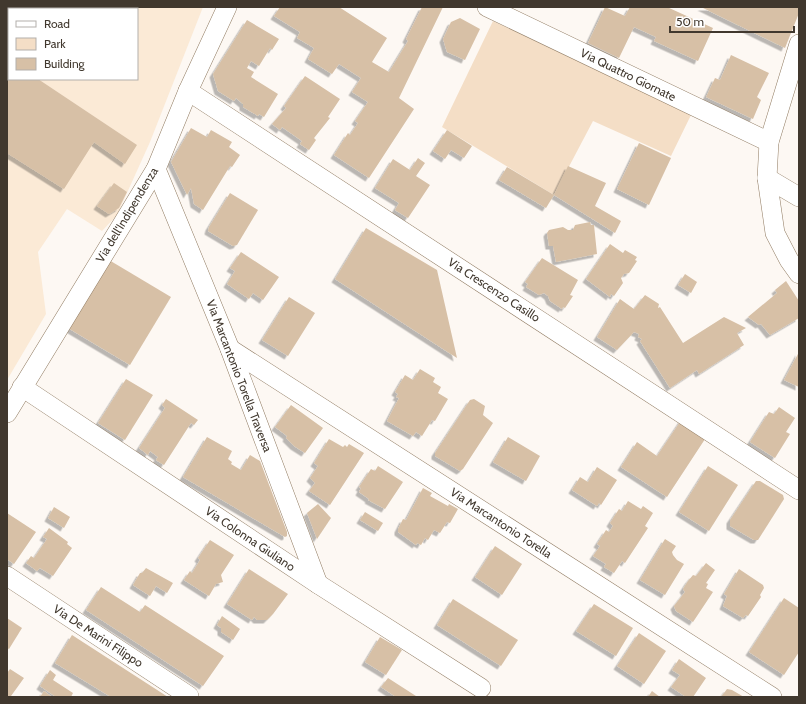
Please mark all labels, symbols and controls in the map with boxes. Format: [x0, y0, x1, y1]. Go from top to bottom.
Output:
legend [8, 8, 138, 80]
scale bar [670, 8, 794, 34]
text: 50 m [676, 14, 704, 29]
text: Road [44, 16, 70, 31]
text: Park [44, 36, 66, 51]
street label: Via Quattro Giornate [578, 45, 678, 104]
text: Building [44, 56, 86, 71]
street label: Via dell'Indipendenza [92, 164, 161, 265]
street label: Via Crescenzo Casillo [445, 254, 543, 325]
street label: Via Marcantonio Torella Traversa [203, 298, 276, 454]
street label: Via Marcantonio Torella [448, 484, 555, 561]
street label: Via Colonna Giuliano [202, 503, 298, 574]
street label: Via De Marini Filippo [51, 601, 146, 670]

